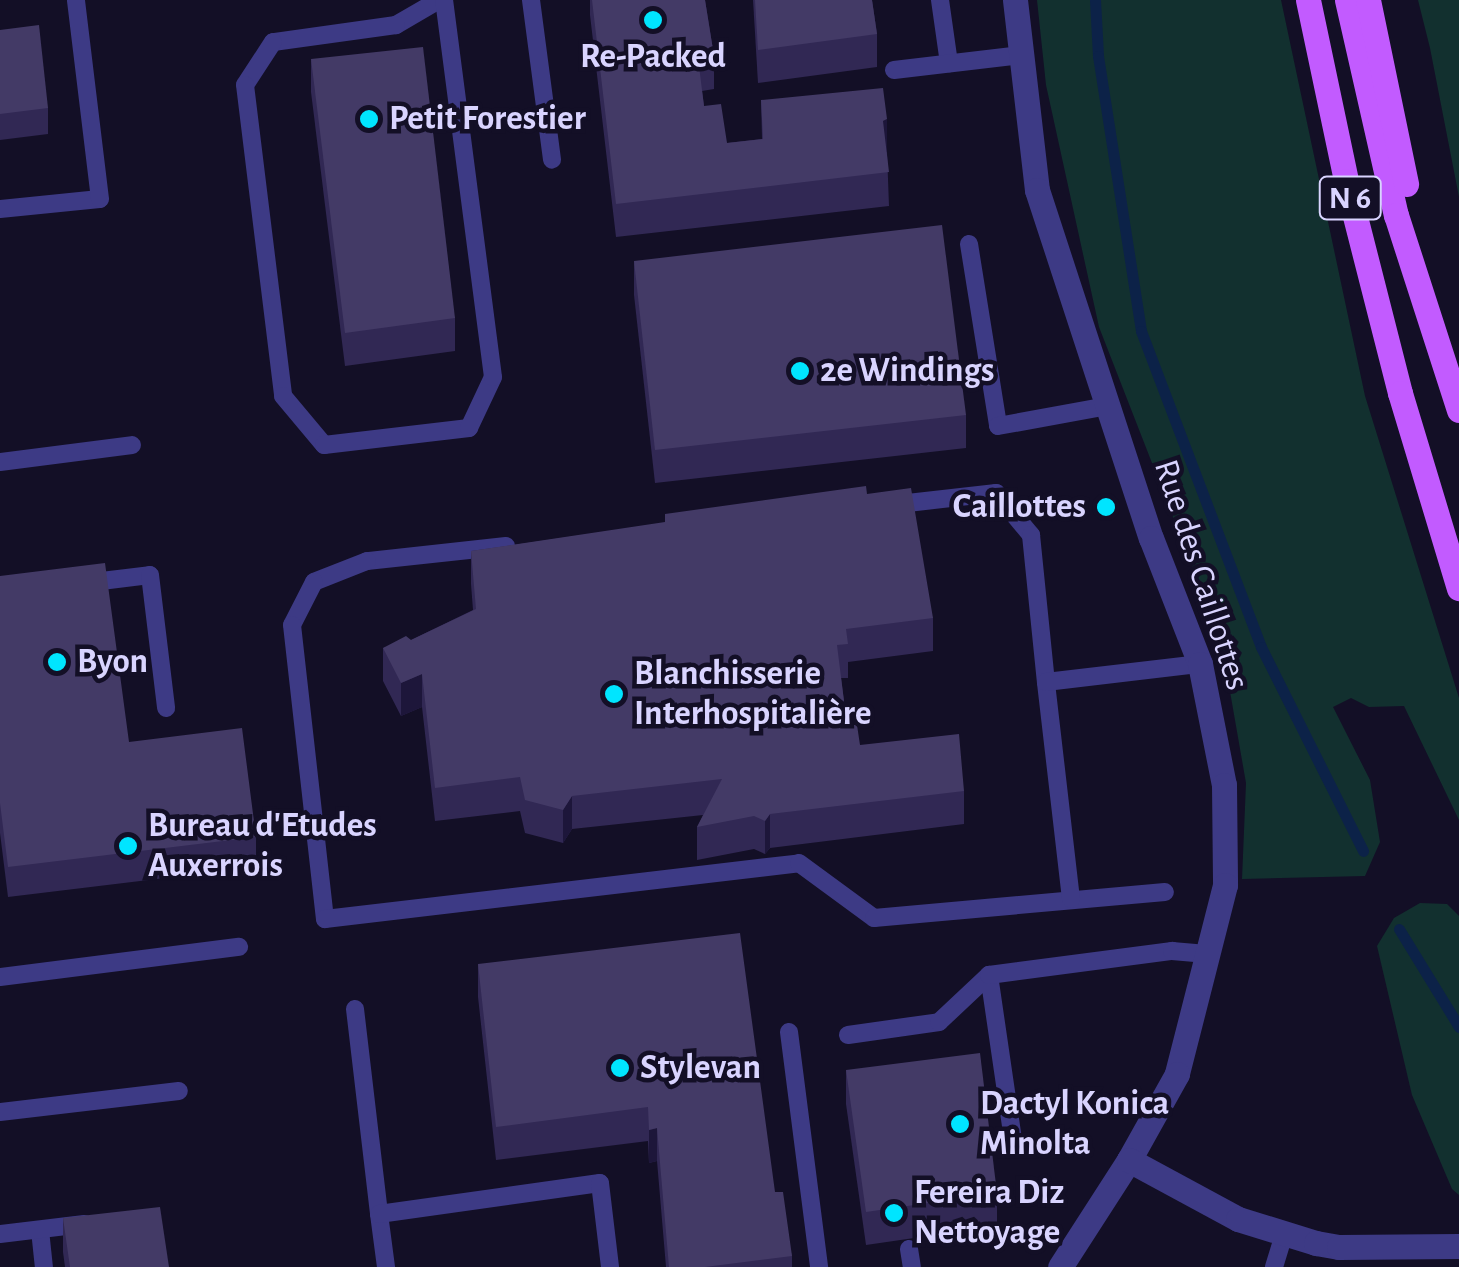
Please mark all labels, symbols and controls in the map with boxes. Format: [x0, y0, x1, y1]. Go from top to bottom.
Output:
marker: Re-Packed [642, 9, 664, 31]
place label: Re-Packed [580, 36, 726, 78]
place label: Petit Forestier [389, 98, 586, 140]
marker: Petit Forestier [358, 108, 380, 130]
road number: N 6 [1318, 171, 1382, 225]
place label: 2e Windings [820, 350, 995, 392]
marker: 2e Windings [789, 360, 811, 382]
street label: Rue des Caillottes [1144, 455, 1258, 695]
place label: Caillottes [953, 486, 1086, 528]
marker: Caillottes [1095, 496, 1117, 518]
place label: Byon [77, 641, 148, 683]
marker: Byon [46, 651, 68, 673]
place label: Blanchisserie Interhospitalière [634, 653, 871, 735]
marker: Blanchisserie Interhospitalière [603, 683, 625, 705]
place label: Bureau d'Etudes Auxerrois [148, 805, 377, 887]
marker: Bureau d'Etudes Auxerrois [117, 835, 139, 857]
place label: Stylevan [640, 1047, 761, 1089]
marker: Stylevan [609, 1057, 631, 1079]
place label: Dactyl Konica Minolta [980, 1083, 1169, 1165]
marker: Dactyl Konica Minolta [949, 1113, 971, 1135]
place label: Fereira Diz Nettoyage [914, 1172, 1064, 1254]
marker: Fereira Diz Nettoyage [883, 1202, 905, 1224]

